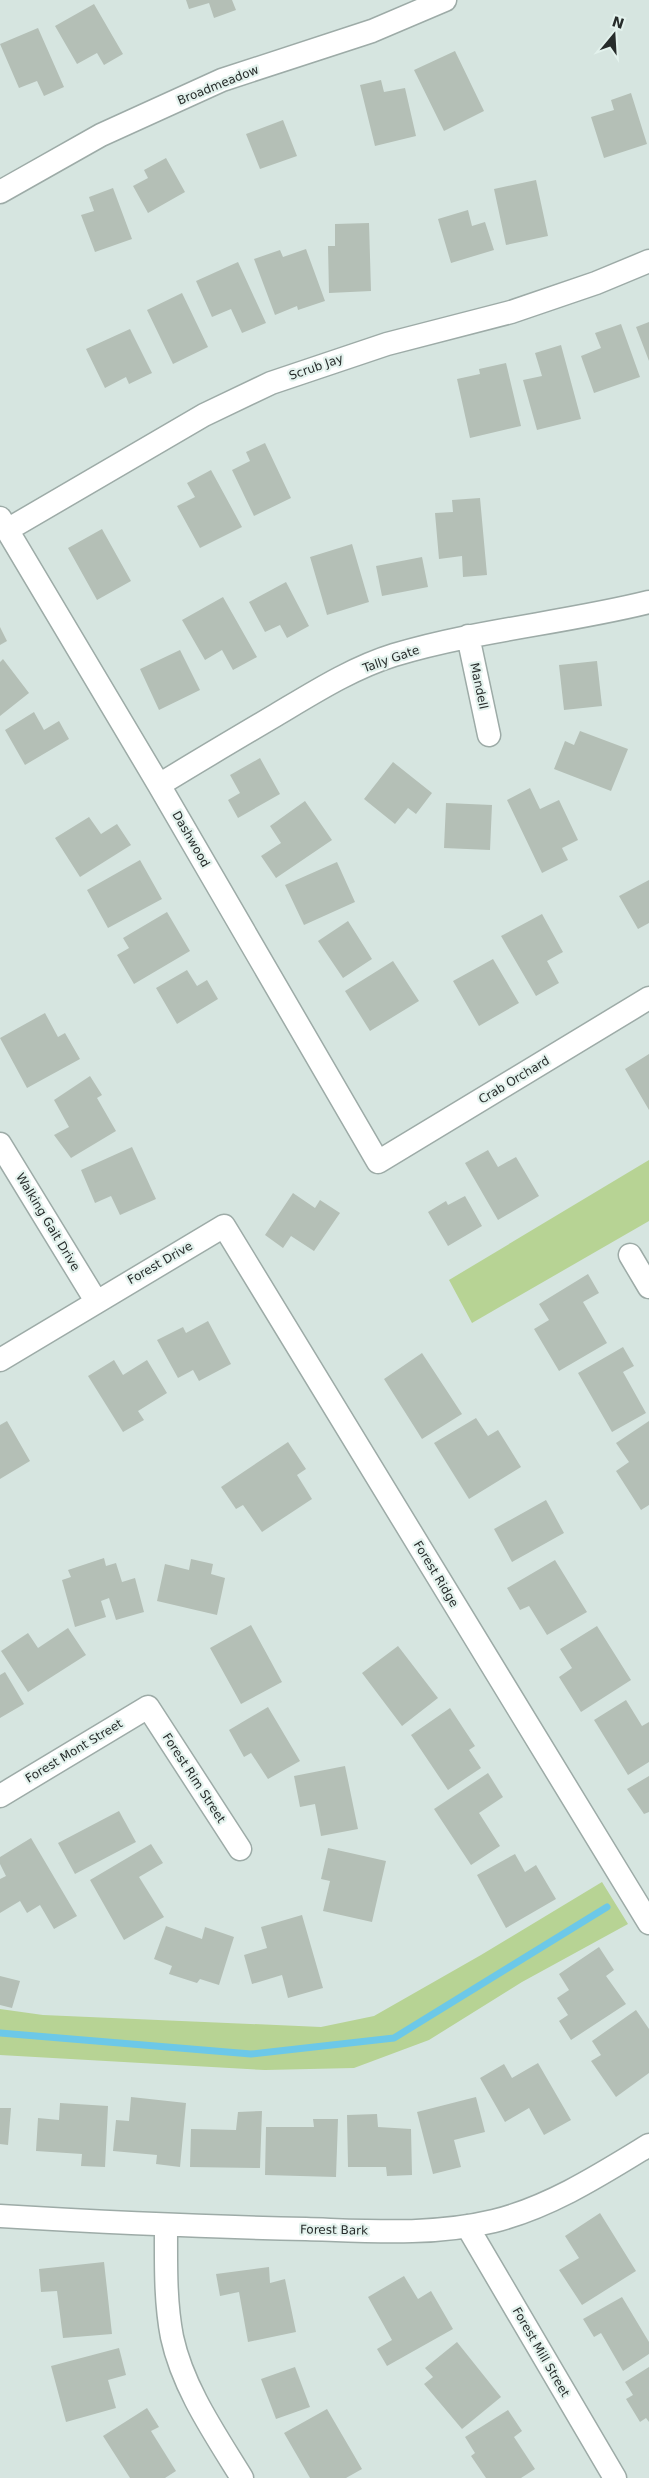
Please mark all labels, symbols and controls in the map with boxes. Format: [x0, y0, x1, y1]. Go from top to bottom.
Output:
north arrow [589, 10, 639, 60]
text: N [610, 13, 626, 32]
street label: Broadmeadow [175, 62, 261, 108]
street label: Scrub Jay [287, 351, 345, 383]
street label: Tally Gate [360, 643, 421, 676]
street label: Mandell [467, 662, 491, 710]
street label: Dashwood [169, 808, 213, 870]
street label: Crab Orchard [476, 1053, 552, 1107]
street label: Walking Gait Drive [13, 1171, 83, 1273]
street label: Forest Drive [125, 1239, 195, 1287]
street label: Forest Ridge [411, 1538, 461, 1610]
street label: Forest Mont Street [23, 1716, 125, 1786]
street label: Forest Rim Street [160, 1730, 228, 1826]
street label: Forest Bark [300, 2222, 368, 2238]
street label: Forest Mill Street [510, 2305, 573, 2400]

